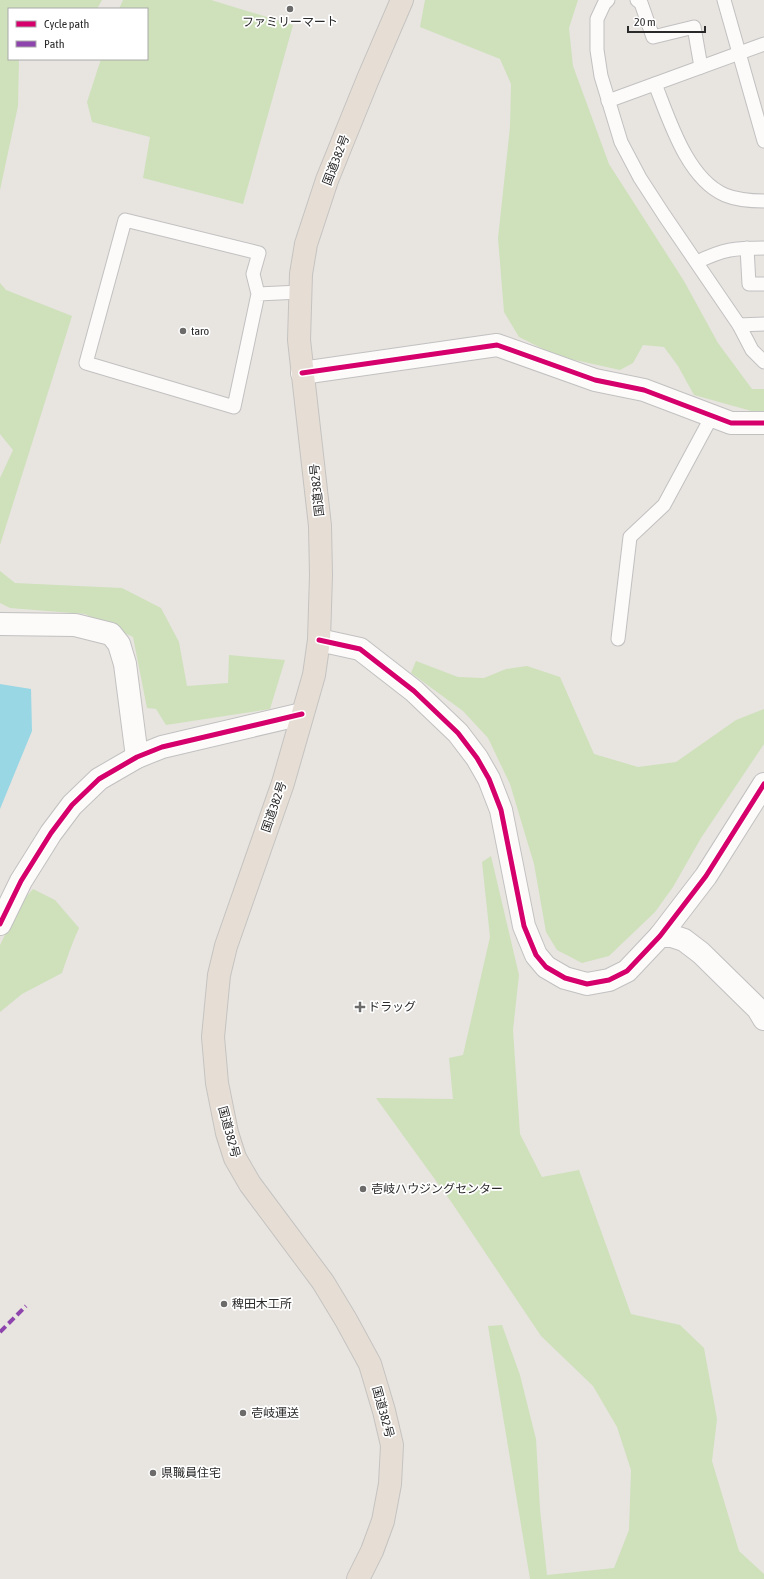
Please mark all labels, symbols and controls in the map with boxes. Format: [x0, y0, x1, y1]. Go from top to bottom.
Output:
marker: ファミリーマート [285, 4, 295, 14]
legend [8, 8, 148, 60]
scale bar [628, 8, 705, 34]
place label: ファミリーマート [242, 15, 338, 29]
text: 20 m [634, 15, 656, 29]
text: Cycle path [44, 17, 89, 31]
text: Path [44, 37, 65, 51]
street label: 国道382号 [320, 133, 352, 187]
place label: taro [191, 324, 210, 338]
marker: taro [178, 326, 188, 336]
street label: 国道382号 [307, 463, 327, 517]
street label: 国道382号 [259, 780, 289, 834]
place label: ドラッグ [368, 1000, 416, 1014]
marker: ドラッグ [355, 1002, 365, 1012]
street label: 国道382号 [215, 1105, 243, 1159]
place label: 壱岐ハウジングセンター [371, 1182, 503, 1196]
marker: 壱岐ハウジングセンター [358, 1184, 368, 1194]
place label: 稗田木工所 [232, 1297, 292, 1311]
marker: 稗田木工所 [219, 1299, 229, 1309]
street label: 国道382号 [369, 1385, 397, 1439]
place label: 壱岐運送 [251, 1406, 299, 1420]
marker: 壱岐運送 [238, 1408, 248, 1418]
place label: 県職員住宅 [161, 1466, 221, 1480]
marker: 県職員住宅 [148, 1468, 158, 1478]

